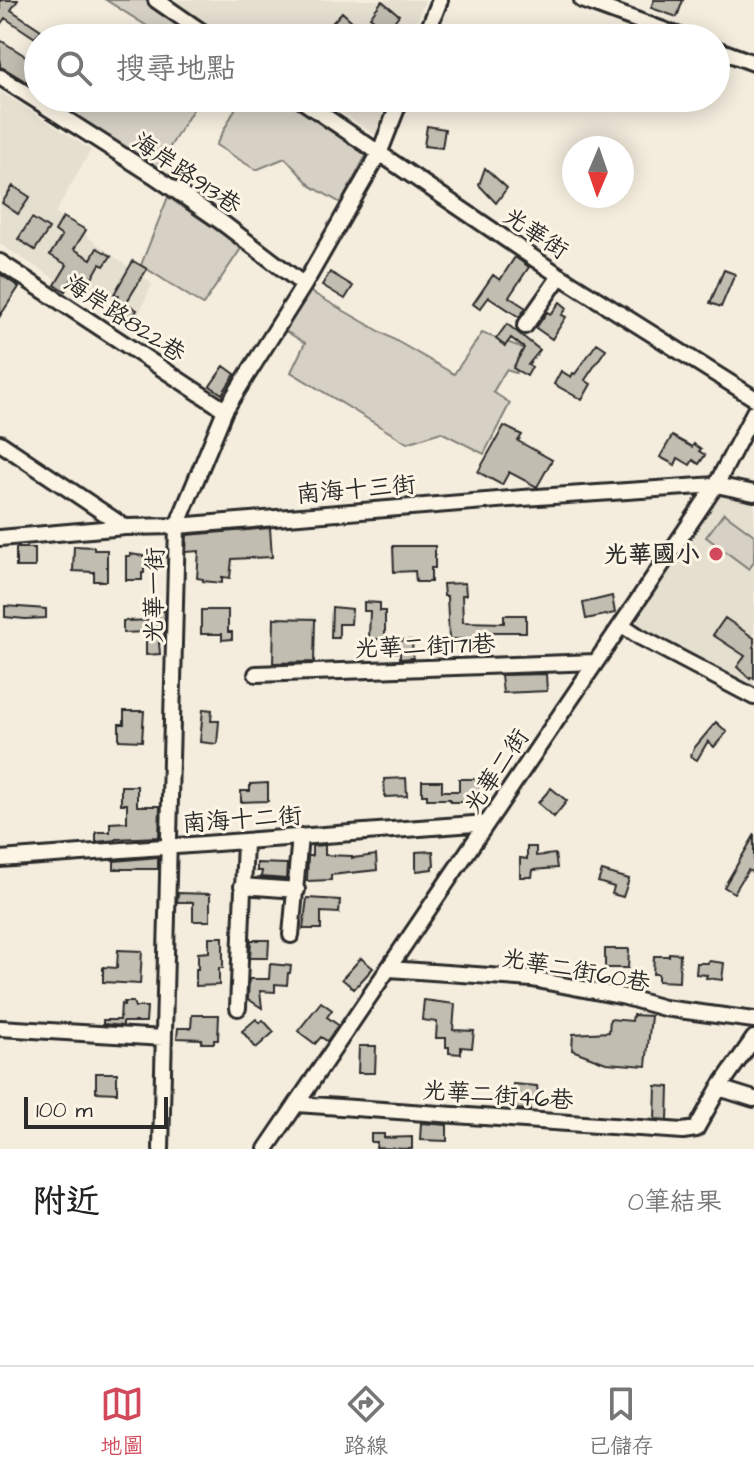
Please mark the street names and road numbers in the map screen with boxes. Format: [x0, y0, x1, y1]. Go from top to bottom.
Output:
street label: 海岸路913巷 [125, 125, 248, 223]
street label: 光華街 [496, 200, 575, 268]
street label: 海岸路822巷 [57, 267, 192, 371]
street label: 南海十三街 [295, 468, 417, 512]
street label: 光華一街 [137, 547, 173, 643]
street label: 光華二街171巷 [354, 628, 496, 666]
street label: 光華二街 [456, 722, 538, 821]
street label: 南海十二街 [181, 799, 303, 841]
street label: 光華二街60巷 [499, 941, 653, 1001]
street label: 光華二街46巷 [421, 1074, 575, 1118]

